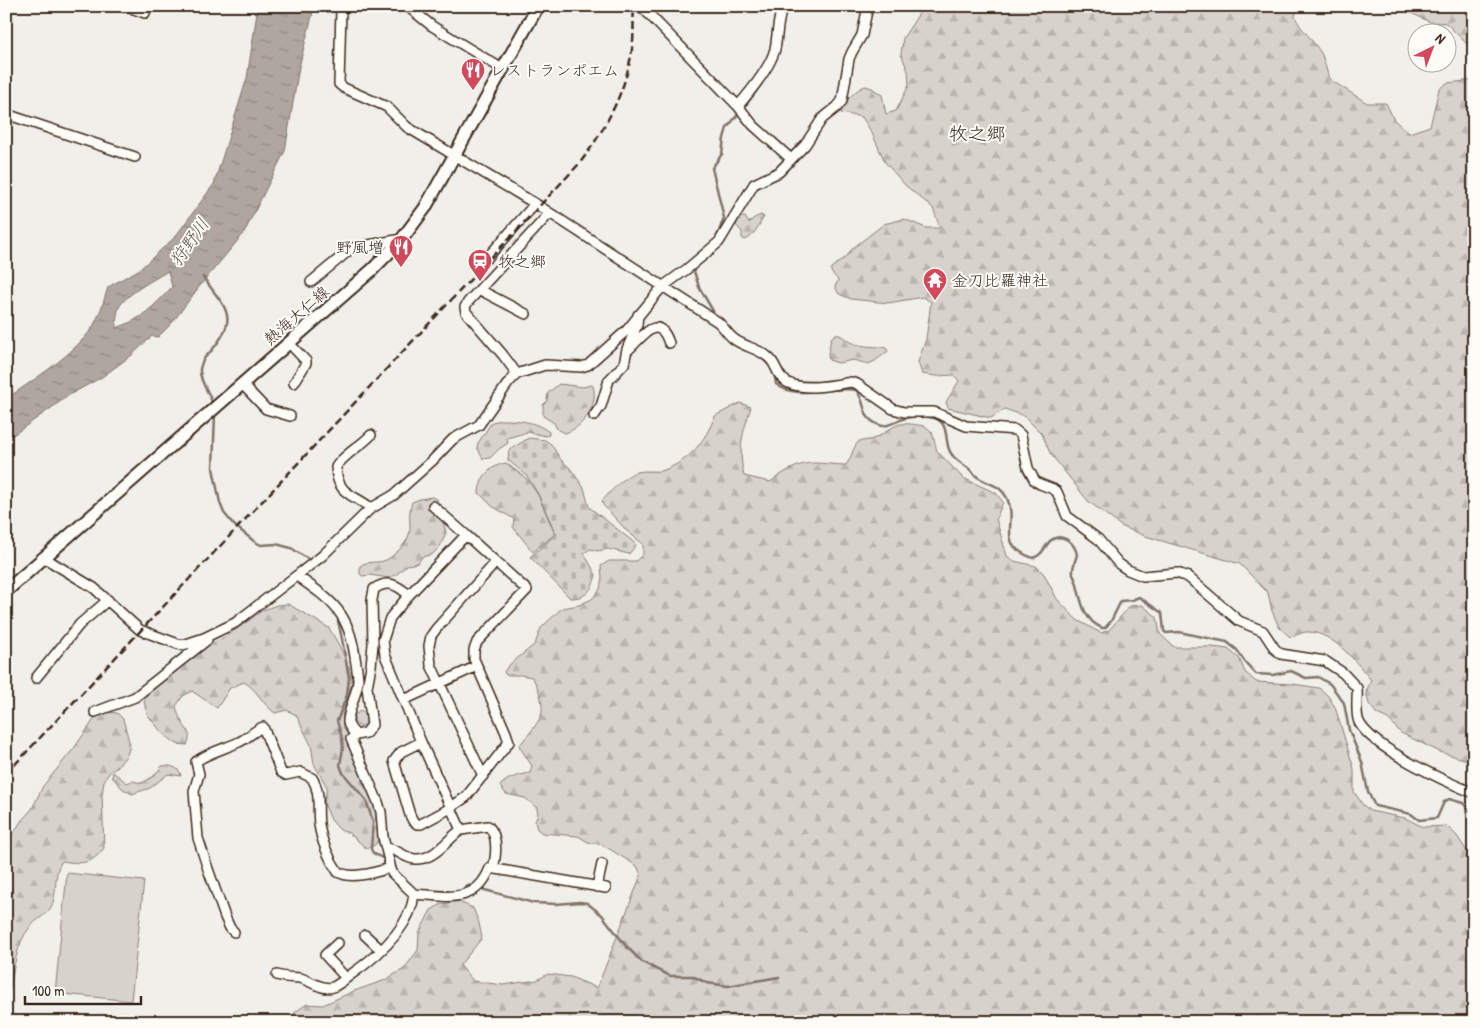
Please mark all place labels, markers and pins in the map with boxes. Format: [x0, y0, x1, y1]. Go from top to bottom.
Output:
restaurant icon: レストランポエム [460, 57, 486, 91]
place label: レストランポエム [490, 59, 619, 81]
restaurant icon: 野風増 [388, 234, 414, 268]
place label: 野風増 [336, 236, 384, 258]
station icon: 牧之郷 [467, 248, 493, 282]
place label: 牧之郷 [498, 250, 546, 272]
temple icon: 金刀比羅神社 [922, 267, 948, 301]
place label: 金刀比羅神社 [952, 269, 1048, 291]

